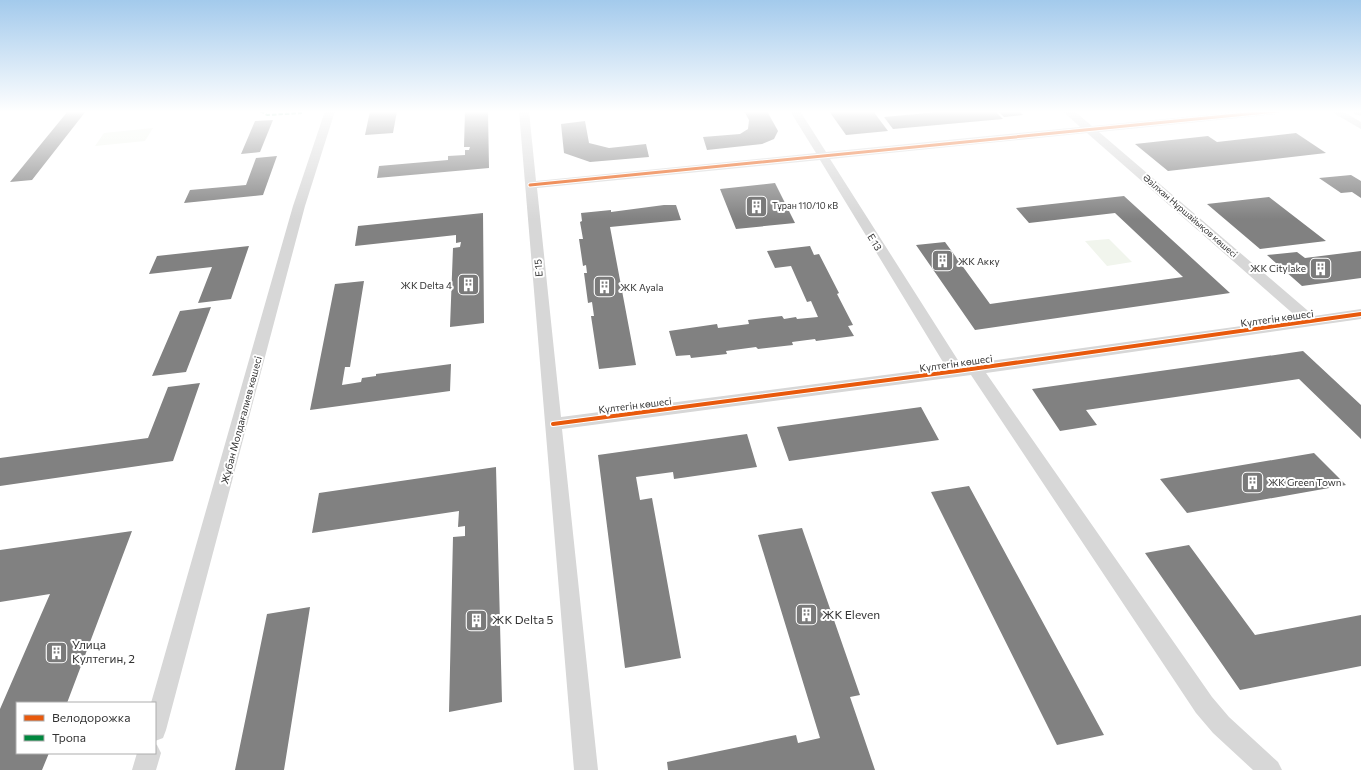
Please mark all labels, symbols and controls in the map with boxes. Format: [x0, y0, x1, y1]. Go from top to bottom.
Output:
street label: Әзілхан Нұршайықов көшесі [1141, 172, 1240, 260]
building icon: Тұран 110/10 кВ [744, 193, 770, 219]
place label: Тұран 110/10 кВ [772, 200, 838, 211]
street label: E 13 [865, 231, 885, 253]
building icon: ЖК Акку [930, 248, 956, 274]
place label: ЖК Акку [958, 255, 1000, 267]
building icon: ЖК Citylake [1308, 255, 1334, 281]
street label: E 15 [531, 258, 545, 277]
place label: ЖК Citylake [1250, 262, 1306, 274]
building icon: ЖК Delta 4 [455, 272, 481, 298]
building icon: ЖК Ayala [591, 274, 617, 300]
place label: ЖК Delta 4 [401, 279, 452, 291]
place label: ЖК Ayala [620, 281, 664, 293]
street label: Күлтегін көшесі [1240, 307, 1314, 329]
street label: Күлтегін көшесі [919, 352, 993, 374]
street label: Жұбан Молдағалиев көшесі [218, 355, 264, 485]
street label: Күлтегін көшесі [598, 395, 672, 415]
building icon: ЖК Green Town [1240, 469, 1266, 495]
place label: ЖК Green Town [1268, 476, 1341, 488]
building icon: ЖК Eleven [794, 602, 820, 628]
building icon: ЖК Delta 5 [463, 607, 489, 633]
place label: ЖК Eleven [822, 607, 880, 621]
place label: ЖК Delta 5 [492, 612, 553, 626]
place label: Улица Култегин, 2 [72, 637, 135, 665]
building icon: Улица Култегин, 2 [43, 639, 69, 665]
legend [16, 702, 156, 754]
text: Велодорожка [52, 710, 130, 724]
text: Тропа [52, 730, 86, 744]

